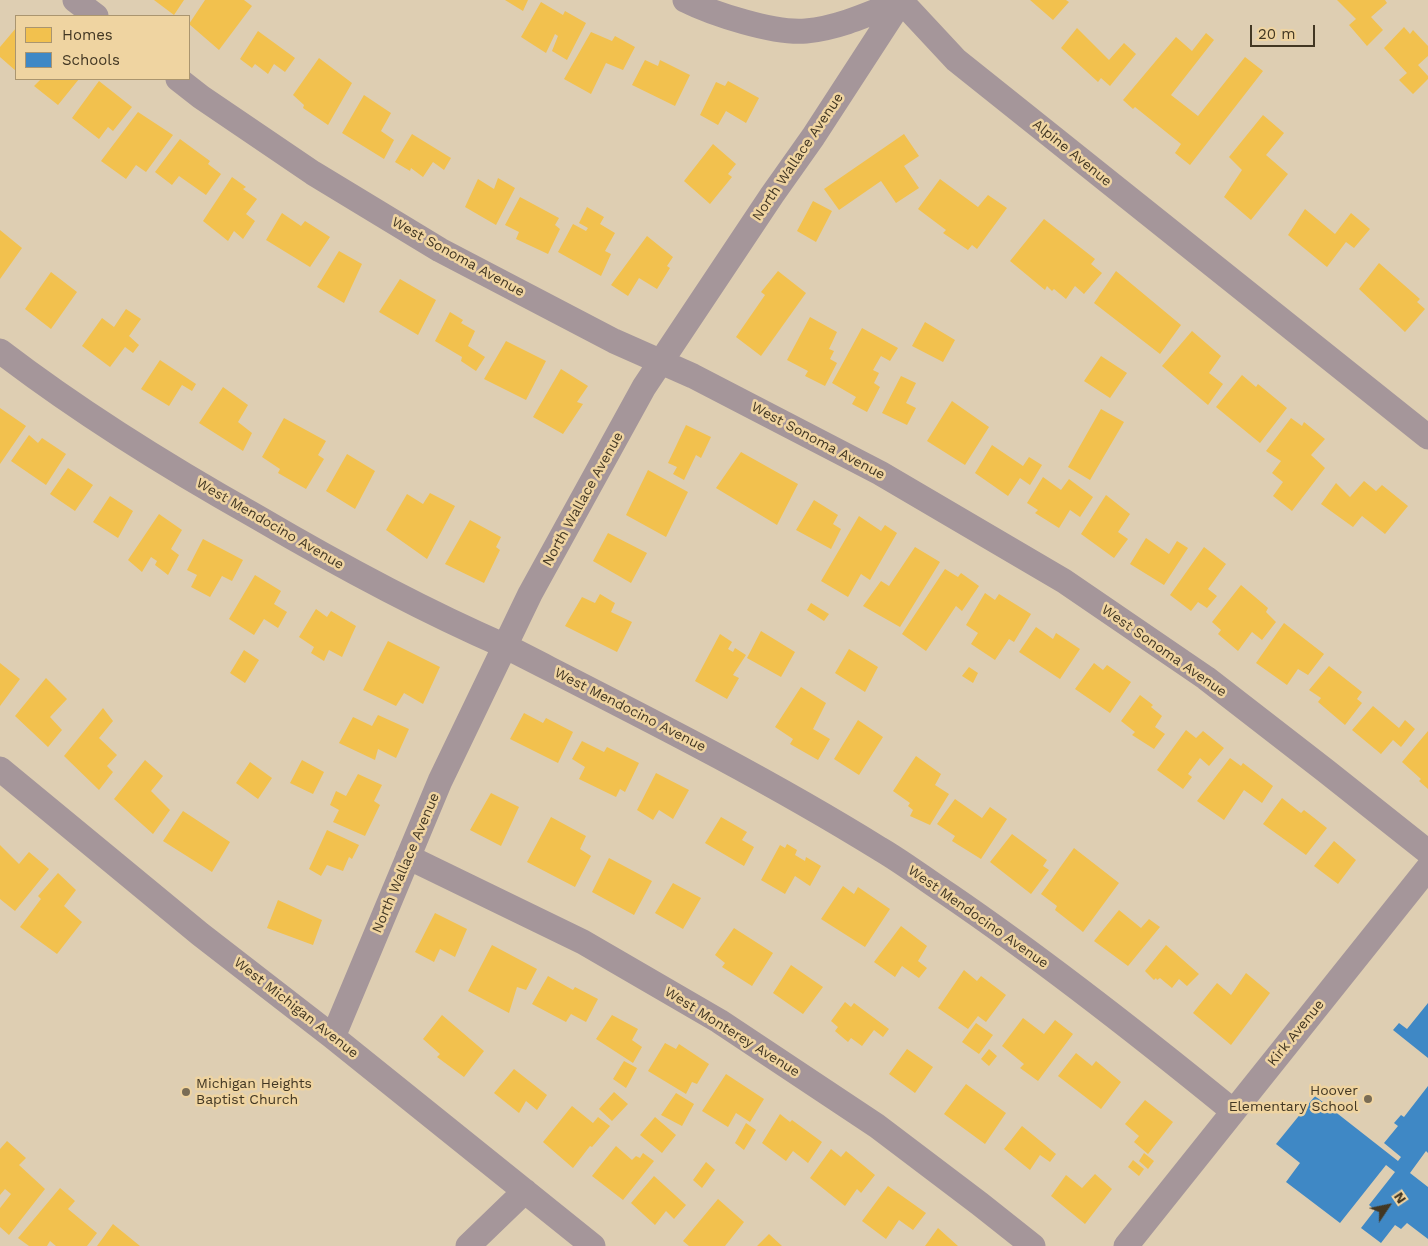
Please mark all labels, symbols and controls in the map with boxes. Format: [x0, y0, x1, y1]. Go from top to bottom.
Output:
legend [15, 15, 190, 80]
scale bar [1253, 15, 1318, 47]
text: 20 m [1258, 25, 1296, 43]
text: Homes [62, 26, 113, 44]
text: Schools [62, 51, 120, 69]
street label: North Wallace Avenue [749, 90, 847, 224]
street label: Alpine Avenue [1029, 116, 1115, 190]
street label: West Sonoma Avenue [389, 214, 527, 300]
street label: West Sonoma Avenue [748, 399, 888, 483]
street label: North Wallace Avenue [539, 429, 627, 569]
street label: West Mendocino Avenue [193, 475, 347, 573]
street label: West Sonoma Avenue [1098, 601, 1230, 701]
street label: West Mendocino Avenue [551, 664, 709, 756]
street label: North Wallace Avenue [369, 790, 443, 936]
street label: West Mendocino Avenue [904, 862, 1052, 972]
street label: West Michigan Avenue [230, 954, 362, 1062]
street label: West Monterey Avenue [661, 983, 803, 1081]
street label: Kirk Avenue [1264, 996, 1328, 1070]
place label: Michigan Heights Baptist Church [196, 1076, 312, 1108]
place label: Hoover Elementary School [1229, 1083, 1358, 1116]
marker: Michigan Heights Baptist Church [180, 1086, 192, 1098]
marker: Hoover Elementary School [1362, 1093, 1374, 1105]
north arrow [1363, 1181, 1413, 1231]
text: N [1391, 1189, 1410, 1206]

